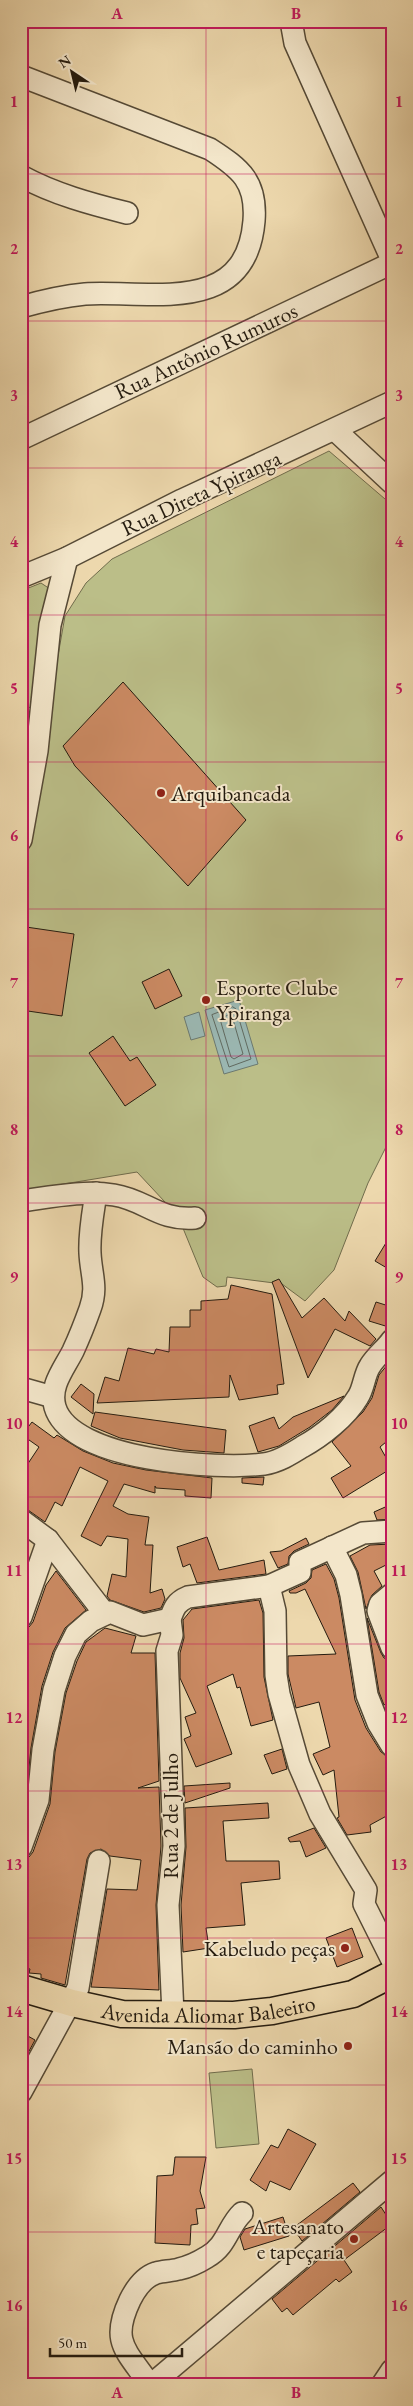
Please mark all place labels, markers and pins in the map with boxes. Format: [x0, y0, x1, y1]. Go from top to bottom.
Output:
place label: Arquibancada [170, 779, 291, 808]
marker: Arquibancada [155, 787, 167, 799]
place label: Esporte Clube Ypiranga [216, 973, 338, 1027]
marker: Esporte Clube Ypiranga [200, 994, 212, 1006]
place label: Kabeludo peças [204, 1934, 335, 1963]
marker: Kabeludo peças [339, 1942, 351, 1954]
place label: Mansão do caminho [167, 2032, 338, 2061]
marker: Mansão do caminho [342, 2040, 354, 2052]
place label: Artesanato e tapeçaria [251, 2212, 344, 2266]
marker: Artesanato e tapeçaria [348, 2233, 360, 2245]

